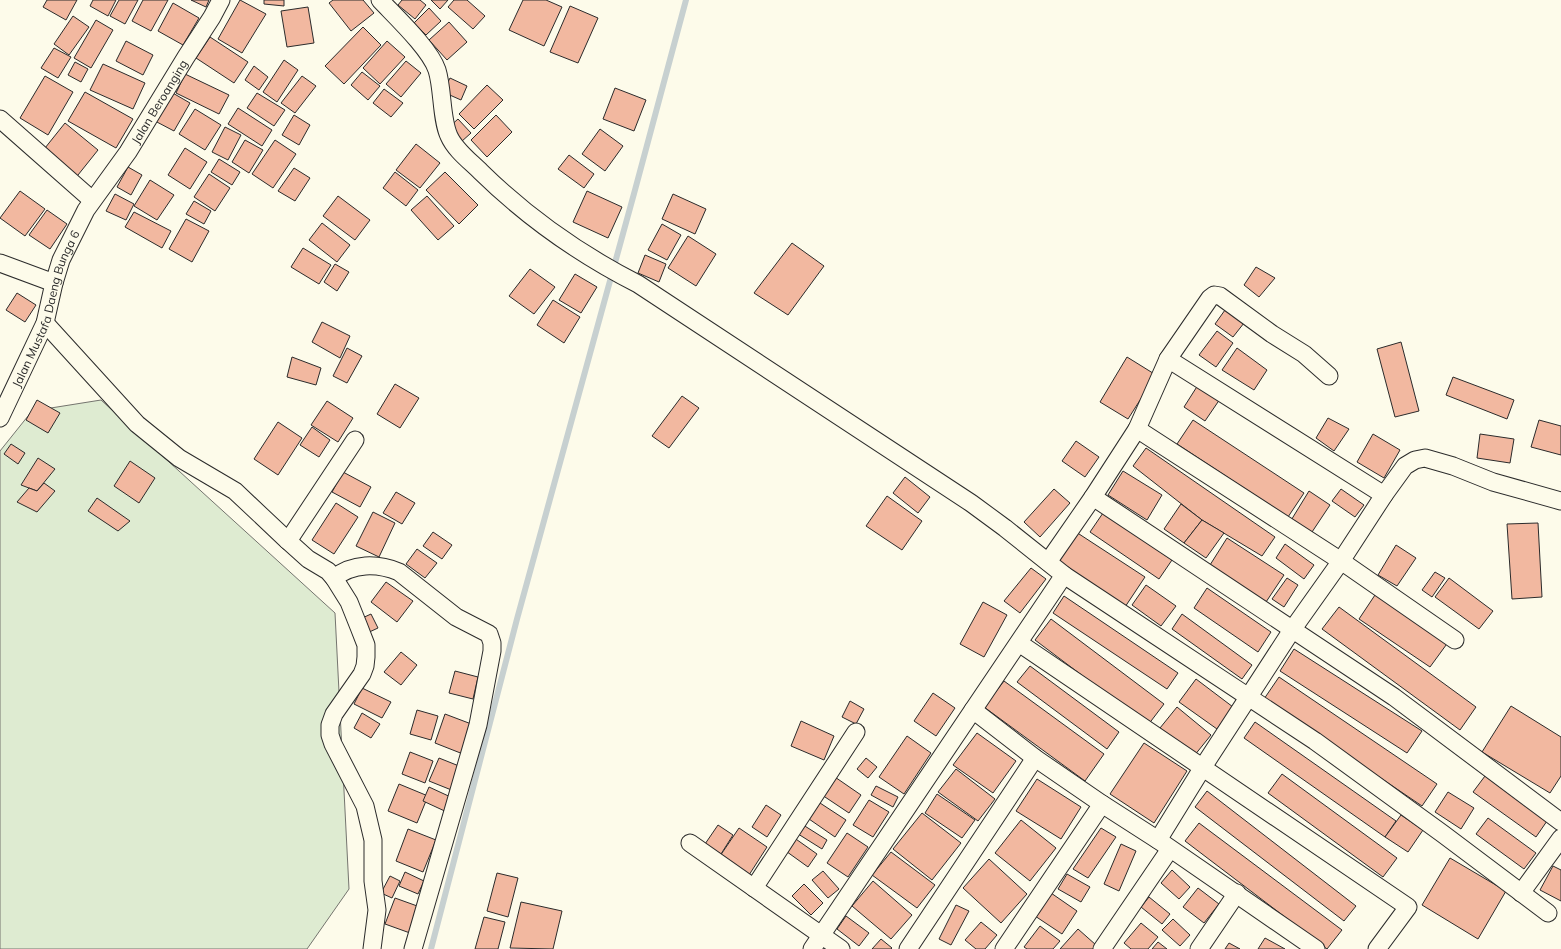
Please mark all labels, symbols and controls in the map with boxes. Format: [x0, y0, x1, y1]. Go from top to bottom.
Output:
street label: Jalan Beroanging [128, 57, 190, 146]
street label: Jalan Mustafa Daeng Bunga 6 [8, 228, 82, 389]

